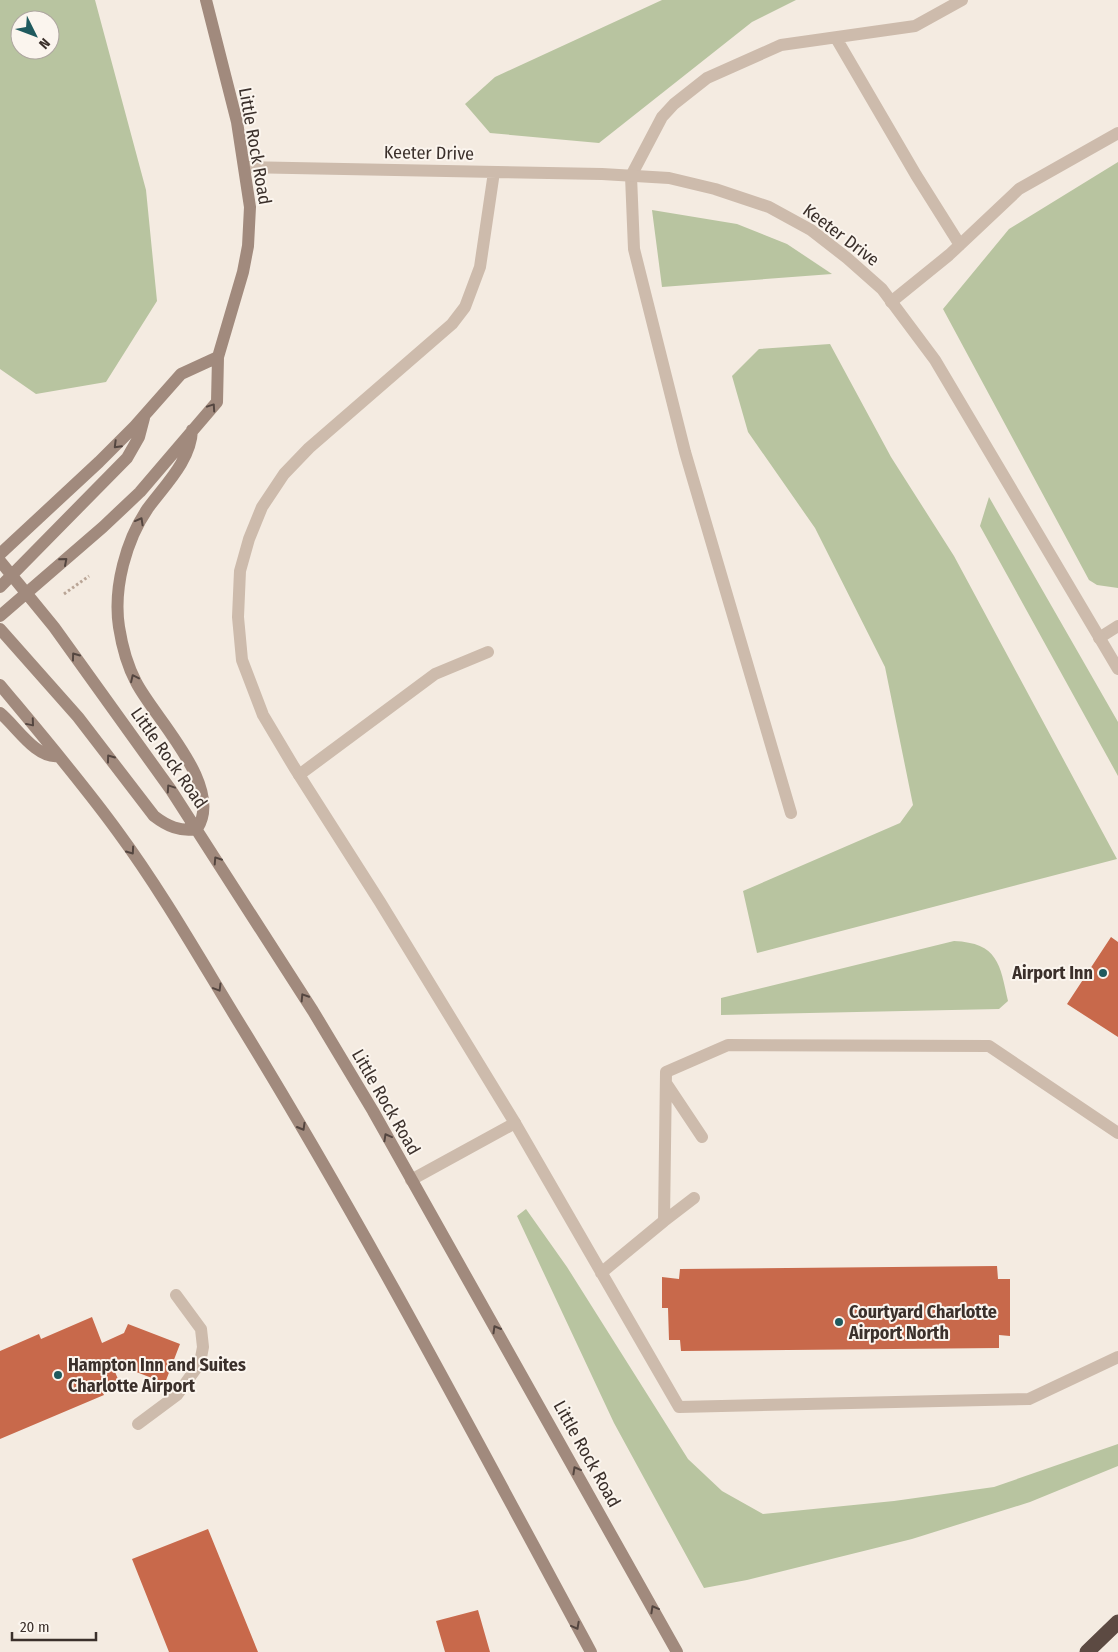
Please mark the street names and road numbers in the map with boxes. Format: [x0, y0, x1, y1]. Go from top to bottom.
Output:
street label: Little Rock Road [234, 86, 276, 206]
street label: Keeter Drive [384, 141, 474, 165]
street label: Keeter Drive [798, 199, 884, 271]
street label: Little Rock Road [126, 703, 212, 813]
street label: Little Rock Road [347, 1045, 425, 1159]
street label: Little Rock Road [549, 1397, 625, 1511]

